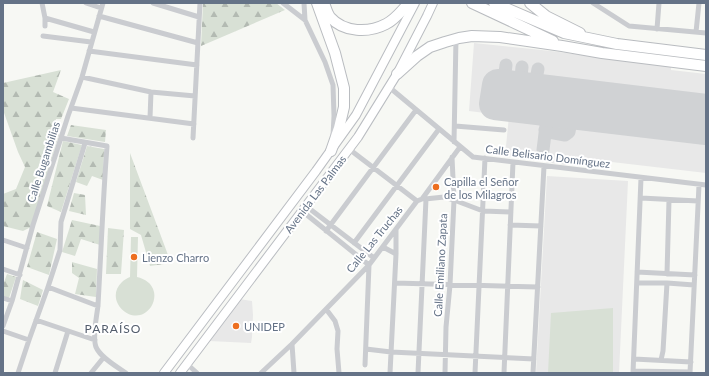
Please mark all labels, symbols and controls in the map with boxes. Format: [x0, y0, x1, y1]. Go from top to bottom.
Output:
street label: Calle Bugambilias [24, 120, 62, 204]
street label: Calle Belisario Domínguez [485, 142, 611, 170]
street label: Avenida Las Palmas [282, 152, 349, 235]
place label: Capilla el Señor de los Milagros [444, 175, 518, 201]
marker: Capilla el Señor de los Milagros [431, 182, 441, 192]
street label: Calle Las Truchas [343, 203, 405, 275]
street label: Calle Emiliano Zapata [431, 213, 449, 317]
place label: Lienzo Charro [142, 251, 209, 264]
marker: Lienzo Charro [129, 252, 139, 262]
place label: UNIDEP [244, 320, 285, 333]
district label: PARAÍSO [85, 321, 141, 336]
marker: UNIDEP [231, 321, 241, 331]

